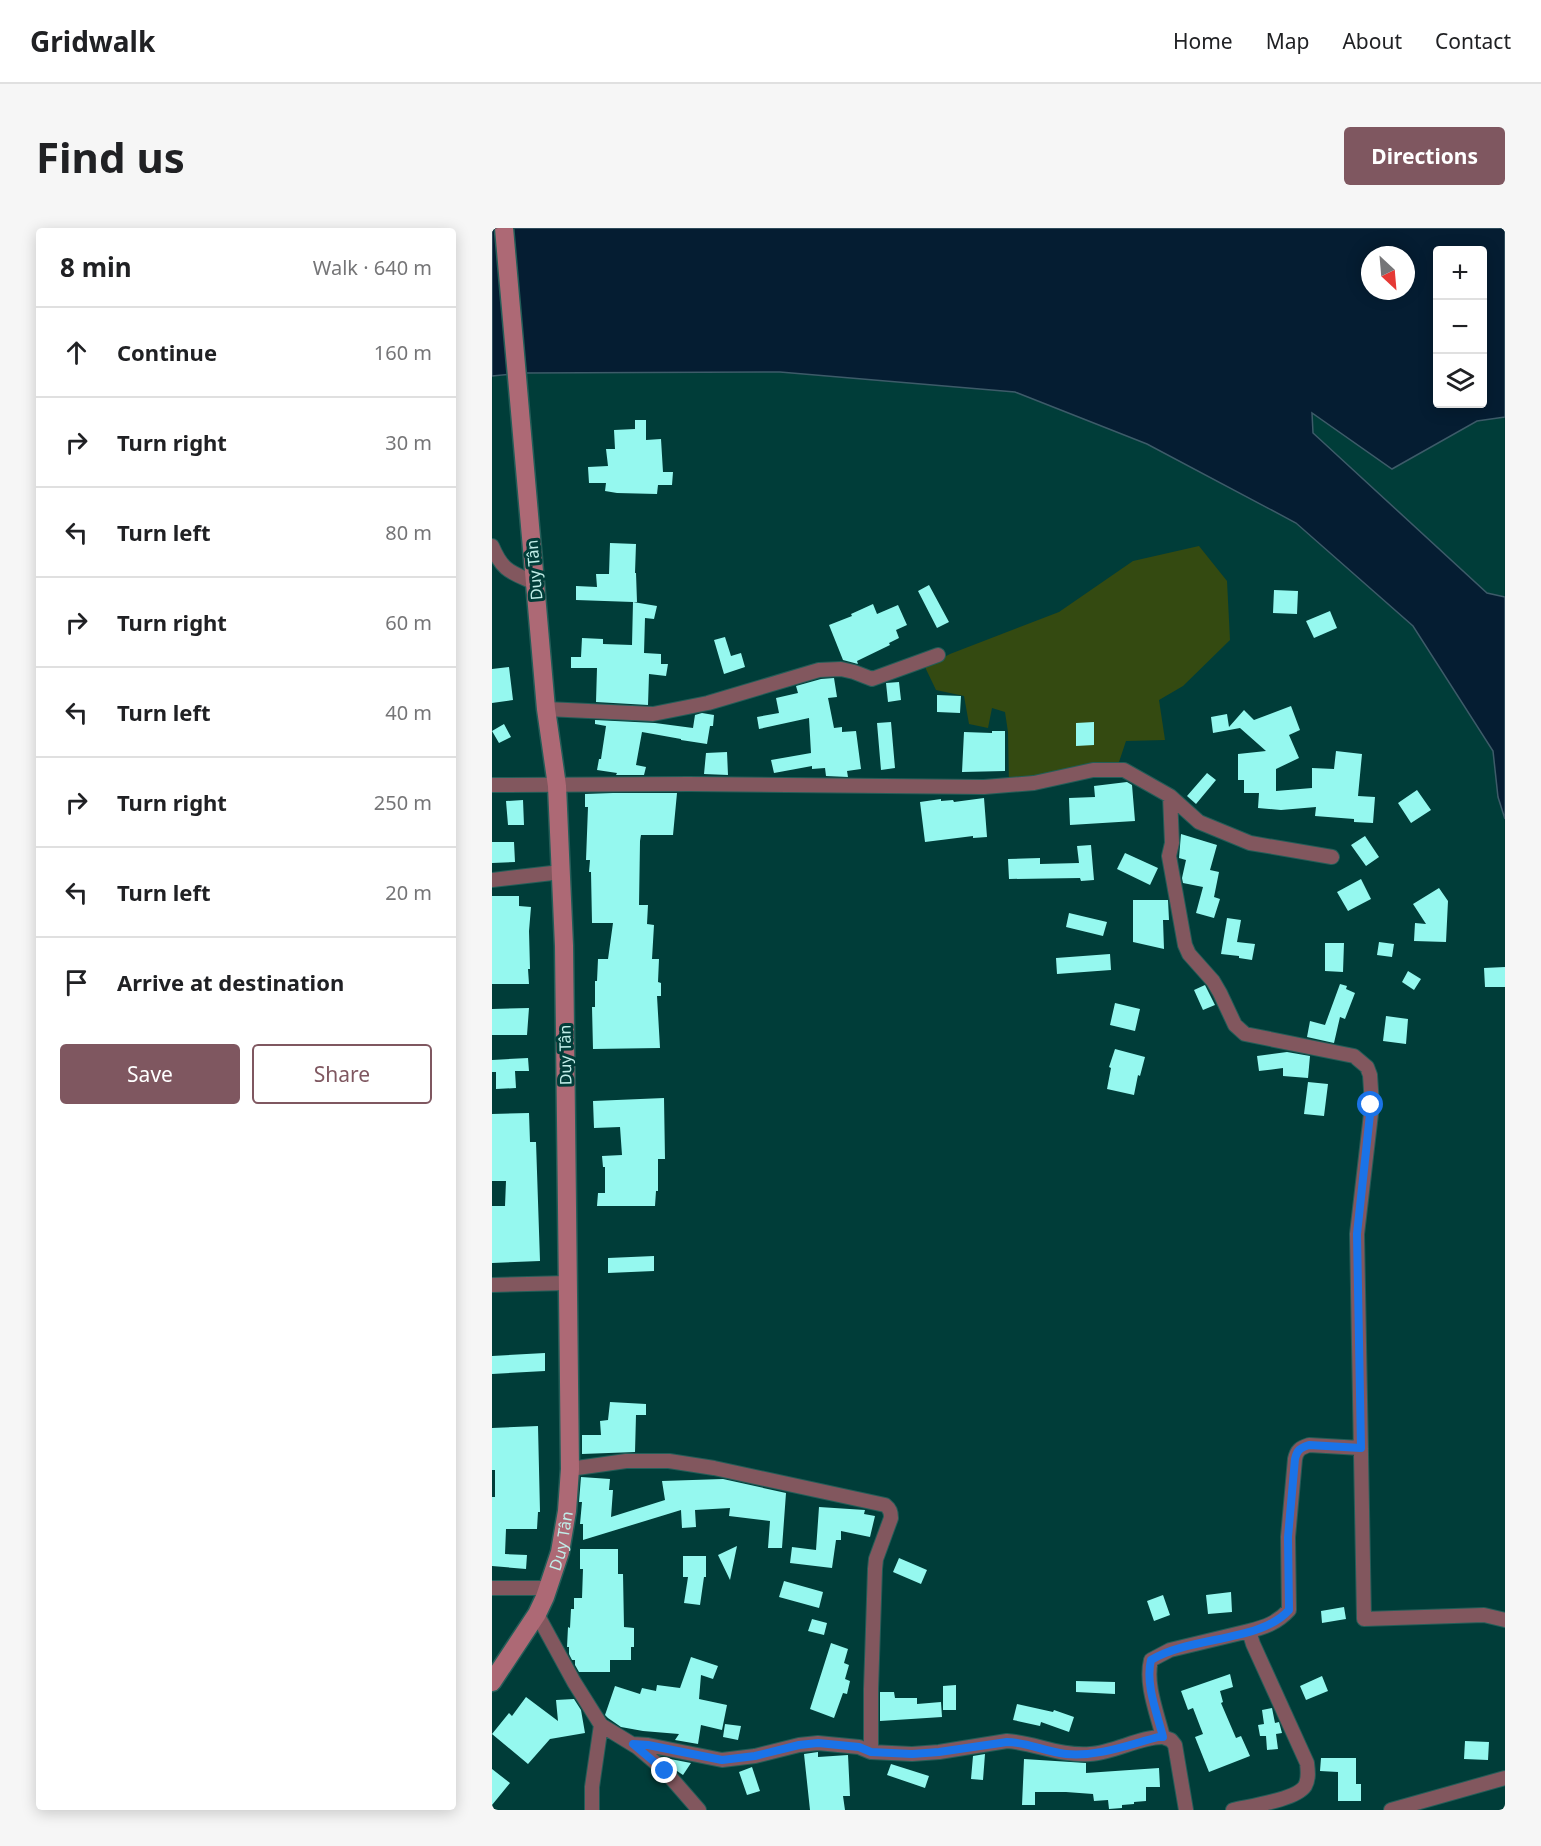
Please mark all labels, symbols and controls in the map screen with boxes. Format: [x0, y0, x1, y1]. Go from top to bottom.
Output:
text: Gridwalk [30, 22, 155, 60]
text: Home [1173, 27, 1233, 55]
text: Map [1266, 27, 1309, 55]
text: About [1342, 27, 1402, 55]
text: Contact [1435, 27, 1511, 55]
button: Directions [1344, 127, 1505, 185]
text: Find us [36, 128, 185, 185]
north arrow [1361, 246, 1415, 300]
map controls [1433, 246, 1487, 408]
button: + [1433, 246, 1487, 300]
text: 8 min [60, 249, 132, 285]
text: Walk · 640 m [313, 254, 432, 281]
button: − [1433, 300, 1487, 354]
icon: ahead [60, 336, 93, 369]
text: Continue [117, 337, 217, 367]
text: 160 m [374, 339, 432, 366]
button: layers [1433, 354, 1487, 408]
icon: right [60, 426, 93, 459]
text: Turn right [117, 427, 227, 457]
text: 30 m [385, 429, 432, 456]
icon: left [60, 516, 93, 549]
text: Turn left [117, 517, 211, 547]
text: 80 m [385, 519, 432, 546]
street label: Duy Tân [520, 539, 548, 601]
icon: right [60, 606, 93, 639]
text: Turn right [117, 607, 227, 637]
text: 60 m [385, 609, 432, 636]
icon: left [60, 696, 93, 729]
text: Turn left [117, 697, 211, 727]
text: 40 m [385, 699, 432, 726]
icon: right [60, 786, 93, 819]
text: Turn right [117, 787, 227, 817]
text: 250 m [374, 789, 432, 816]
icon: left [60, 876, 93, 909]
text: Turn left [117, 877, 211, 907]
text: 20 m [385, 879, 432, 906]
icon: arrive [60, 966, 93, 999]
text: Arrive at destination [117, 967, 344, 997]
street label: Duy Tân [553, 1025, 577, 1085]
button: Save [60, 1044, 240, 1104]
button: Share [252, 1044, 432, 1104]
route start [1357, 1091, 1383, 1117]
street label: Duy Tân [544, 1509, 578, 1573]
route end [651, 1757, 677, 1783]

